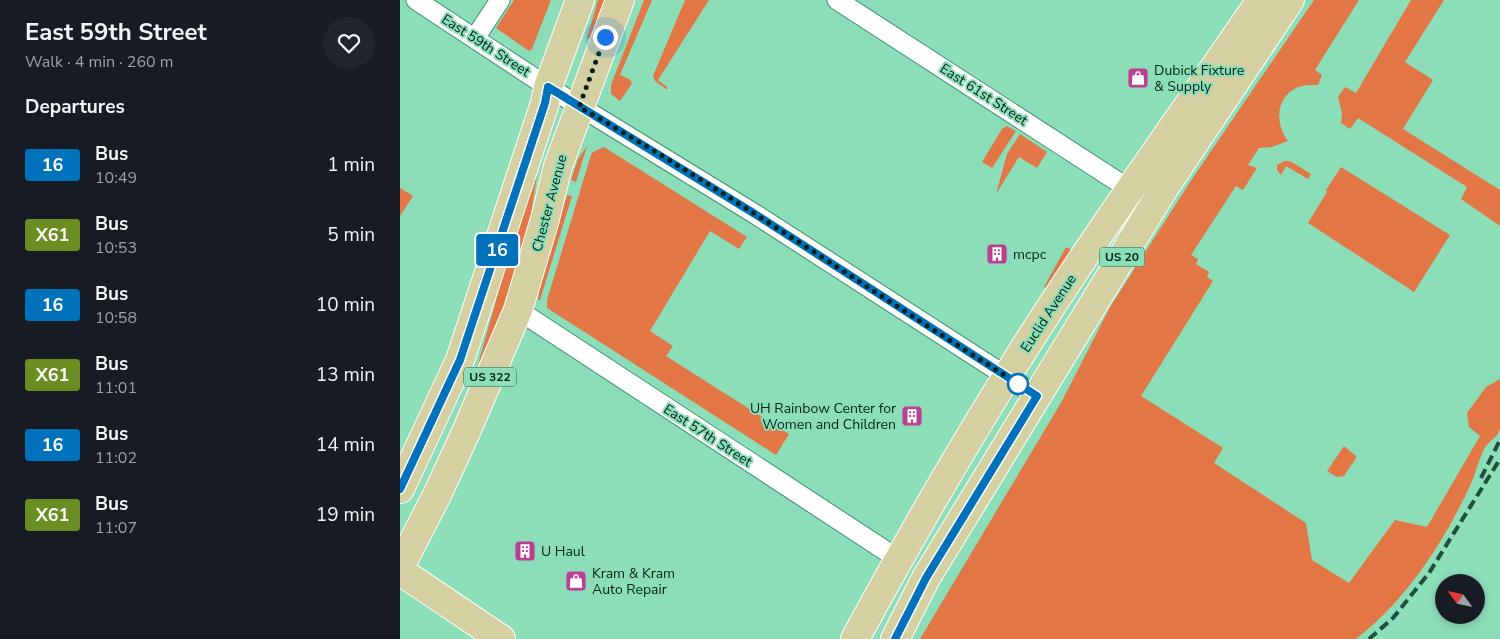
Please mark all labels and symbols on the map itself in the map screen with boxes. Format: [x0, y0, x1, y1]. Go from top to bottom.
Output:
street label: East 59th Street [438, 10, 534, 81]
your location [593, 25, 618, 50]
street label: East 61st Street [936, 59, 1031, 130]
place label: Dubick Fixture & Supply [1154, 61, 1244, 96]
shop icon: Dubick Fixture & Supply [1126, 66, 1150, 90]
street label: Chester Avenue [527, 152, 572, 254]
line badge: 16 [474, 234, 520, 266]
building icon: mcpc [985, 242, 1009, 266]
place label: mcpc [1013, 245, 1047, 264]
road number: US 20 [1100, 248, 1144, 266]
street label: Euclid Avenue [1016, 271, 1081, 356]
road number: US 322 [464, 368, 516, 387]
unlabelled marker [1007, 373, 1029, 395]
place label: UH Rainbow Center for Women and Children [750, 399, 896, 434]
street label: East 57th Street [660, 400, 756, 471]
building icon: UH Rainbow Center for Women and Children [900, 404, 924, 428]
building icon: U Haul [513, 539, 537, 563]
place label: U Haul [541, 542, 586, 561]
place label: Kram & Kram Auto Repair [592, 564, 675, 599]
shop icon: Kram & Kram Auto Repair [564, 569, 588, 593]
north arrow [1435, 574, 1485, 624]

